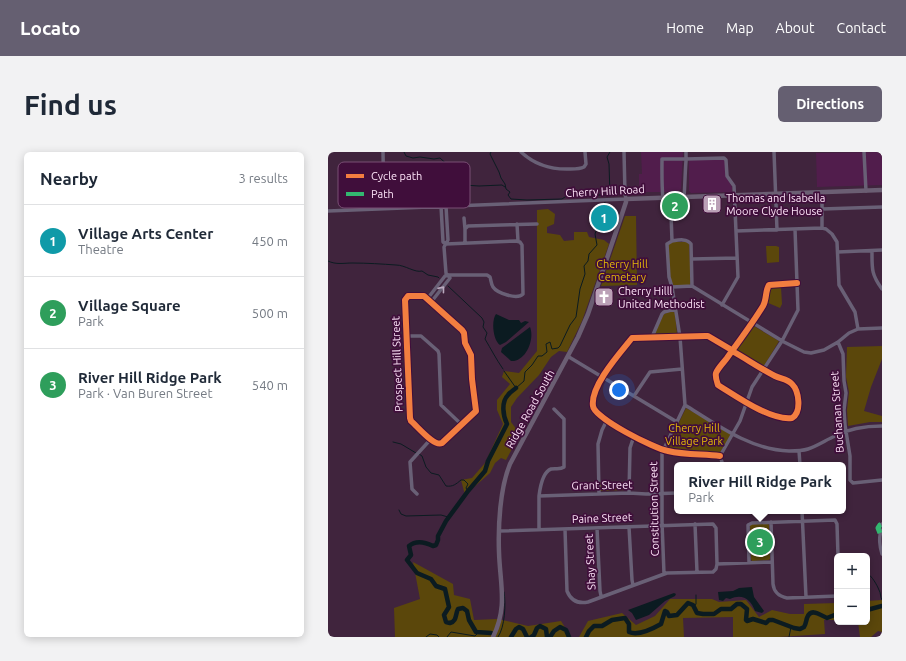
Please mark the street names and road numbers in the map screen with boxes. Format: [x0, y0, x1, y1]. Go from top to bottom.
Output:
street label: Cherry Hill Road [565, 183, 645, 199]
street label: Prospect Hill Street [389, 315, 405, 412]
street label: Ridge Road South [503, 368, 557, 450]
street label: Buchanan Street [828, 370, 846, 453]
street label: Constitution Street [647, 461, 661, 556]
street label: Grant Street [571, 478, 633, 492]
street label: Paine Street [572, 511, 633, 525]
street label: Shay Street [583, 533, 597, 590]

